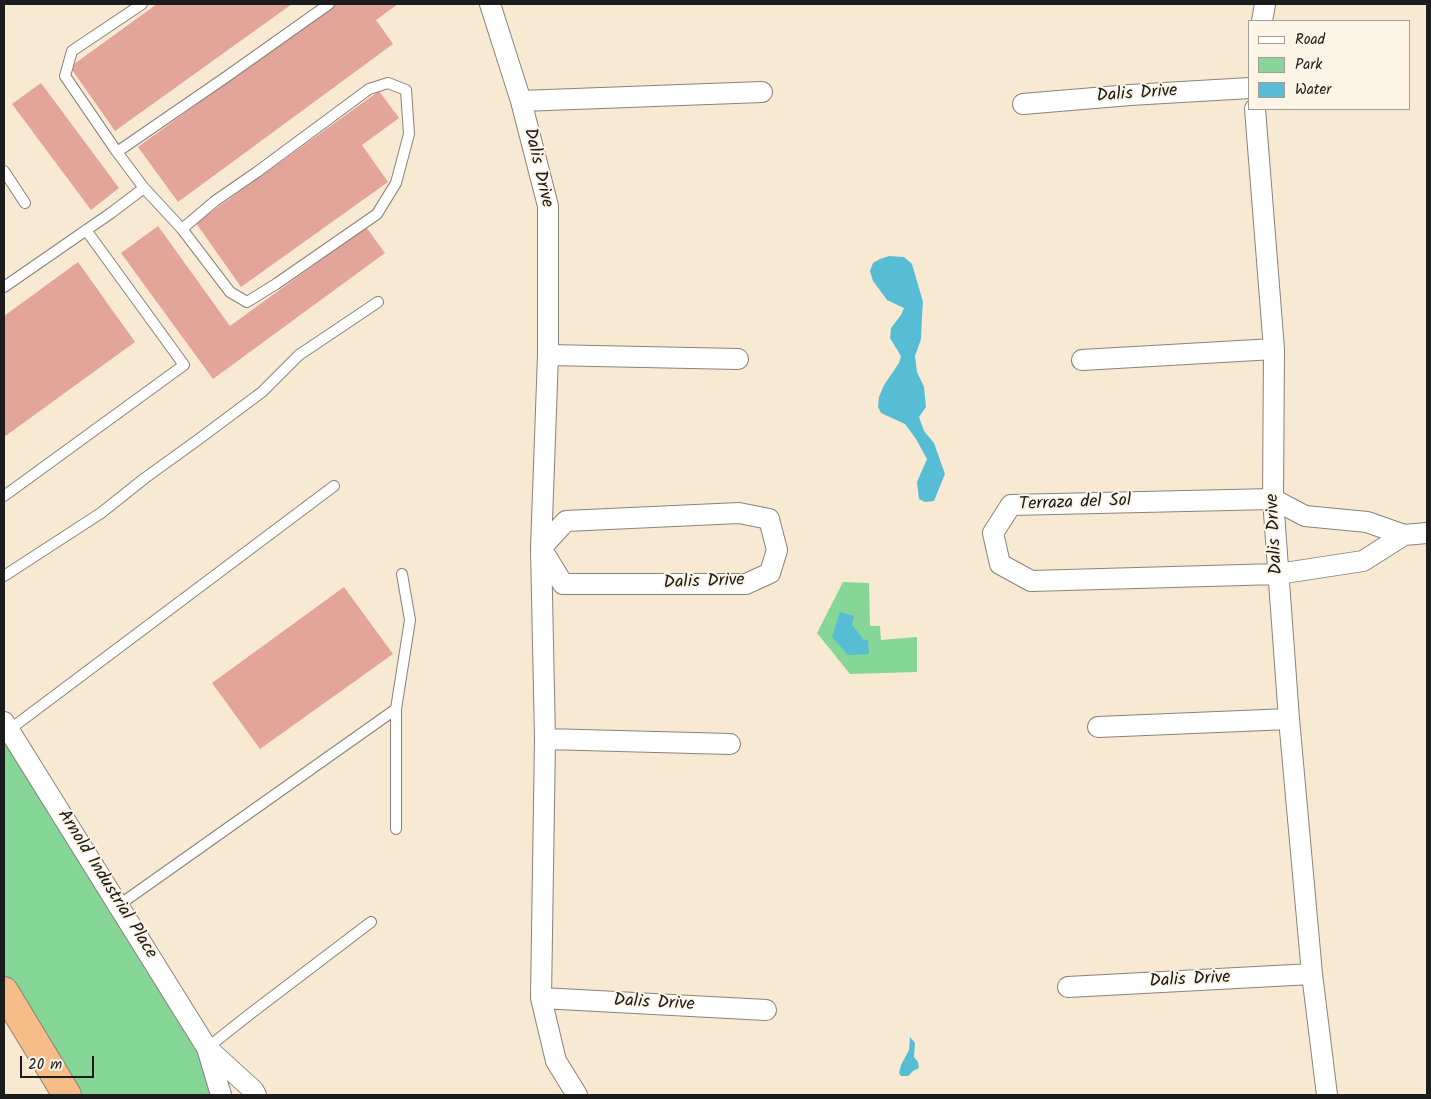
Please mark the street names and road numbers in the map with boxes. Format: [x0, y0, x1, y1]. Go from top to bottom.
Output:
street label: Dalis Drive [1096, 81, 1178, 109]
street label: Dalis Drive [517, 126, 557, 210]
street label: Terraza del Sol [1018, 491, 1132, 517]
street label: Dalis Drive [1263, 493, 1289, 575]
street label: Dalis Drive [663, 571, 745, 595]
street label: Arnold Industrial Place [51, 806, 161, 964]
street label: Dalis Drive [1149, 968, 1231, 994]
street label: Dalis Drive [613, 991, 695, 1017]

